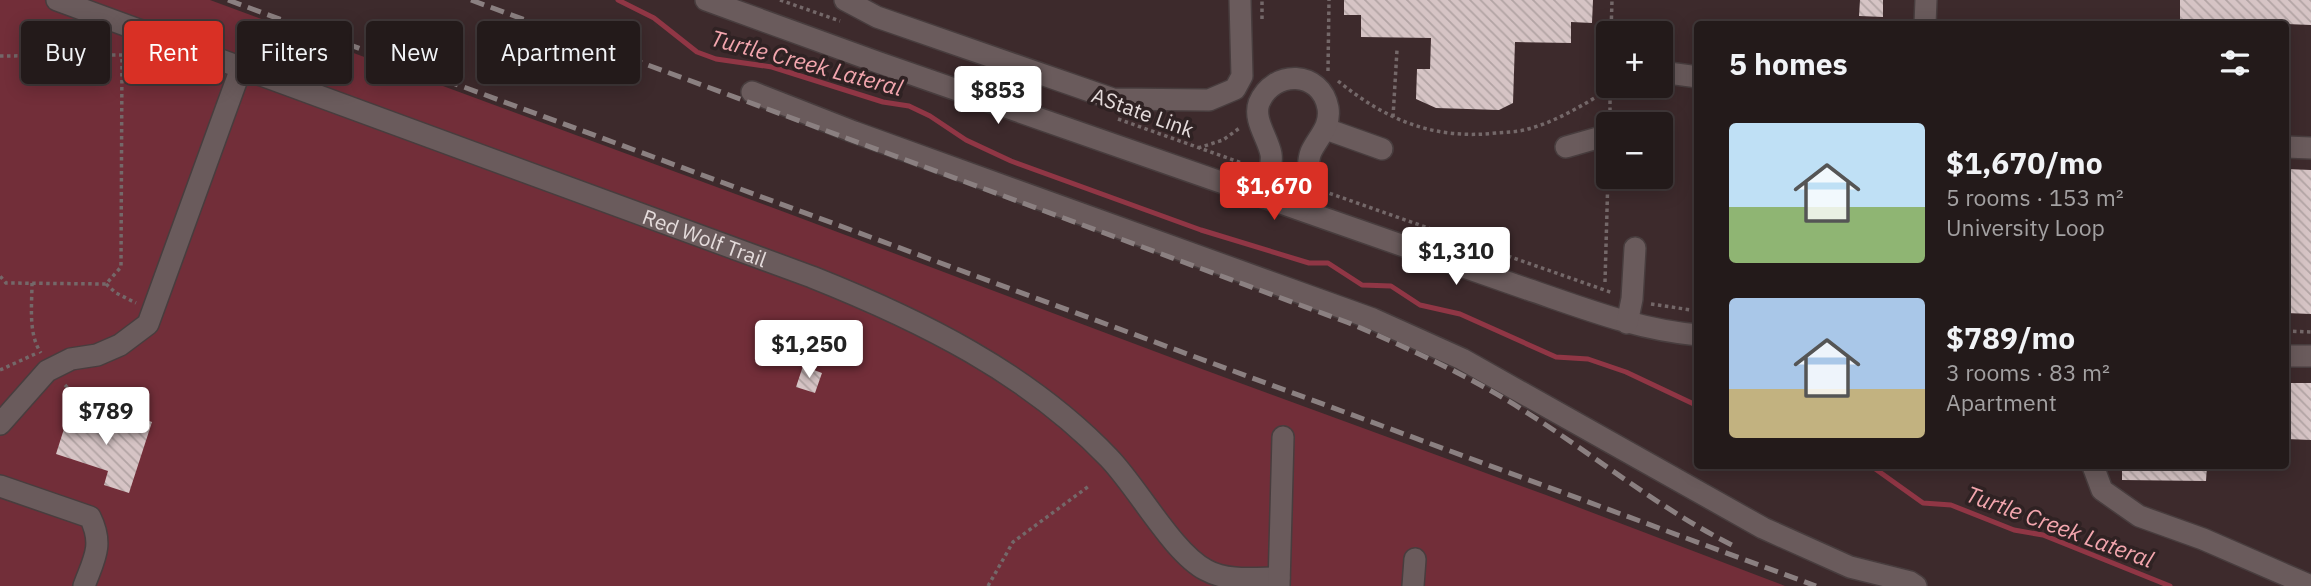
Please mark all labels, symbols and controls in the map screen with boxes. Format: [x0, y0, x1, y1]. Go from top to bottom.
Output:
chip: Buy [21, 21, 110, 84]
chip: Rent [124, 21, 223, 84]
chip: Filters [237, 21, 352, 84]
chip: New [366, 21, 463, 84]
chip: Apartment [477, 21, 640, 84]
map controls [1596, 21, 1673, 189]
button: + [1596, 21, 1673, 98]
water label: Turtle Creek Lateral [708, 22, 907, 102]
text: 5 homes [1729, 44, 1848, 83]
icon: filters [2216, 44, 2254, 82]
pin: $853 [957, 66, 1039, 126]
text: $853 [970, 74, 1026, 104]
street label: AState Link [1088, 81, 1198, 143]
button: − [1596, 112, 1673, 189]
text: $1,670/mo [1946, 143, 2103, 182]
icon: home [1785, 151, 1869, 235]
pin: $1,670 [1217, 162, 1331, 222]
text: $1,670 [1236, 170, 1312, 200]
text: 5 rooms · 153 m² [1946, 182, 2124, 212]
street label: Red Wolf Trail [639, 202, 771, 273]
text: University Loop [1946, 212, 2105, 242]
pin: $1,310 [1399, 228, 1513, 287]
text: $1,310 [1418, 235, 1494, 265]
text: $789/mo [1946, 318, 2075, 357]
pin: $1,250 [752, 320, 866, 380]
icon: home [1785, 326, 1869, 410]
text: $1,250 [771, 328, 847, 358]
text: 3 rooms · 83 m² [1946, 357, 2110, 387]
text: Apartment [1946, 387, 2057, 417]
pin: $789 [65, 388, 147, 447]
text: $789 [78, 395, 134, 425]
water label: Turtle Creek Lateral [1962, 478, 2159, 574]

